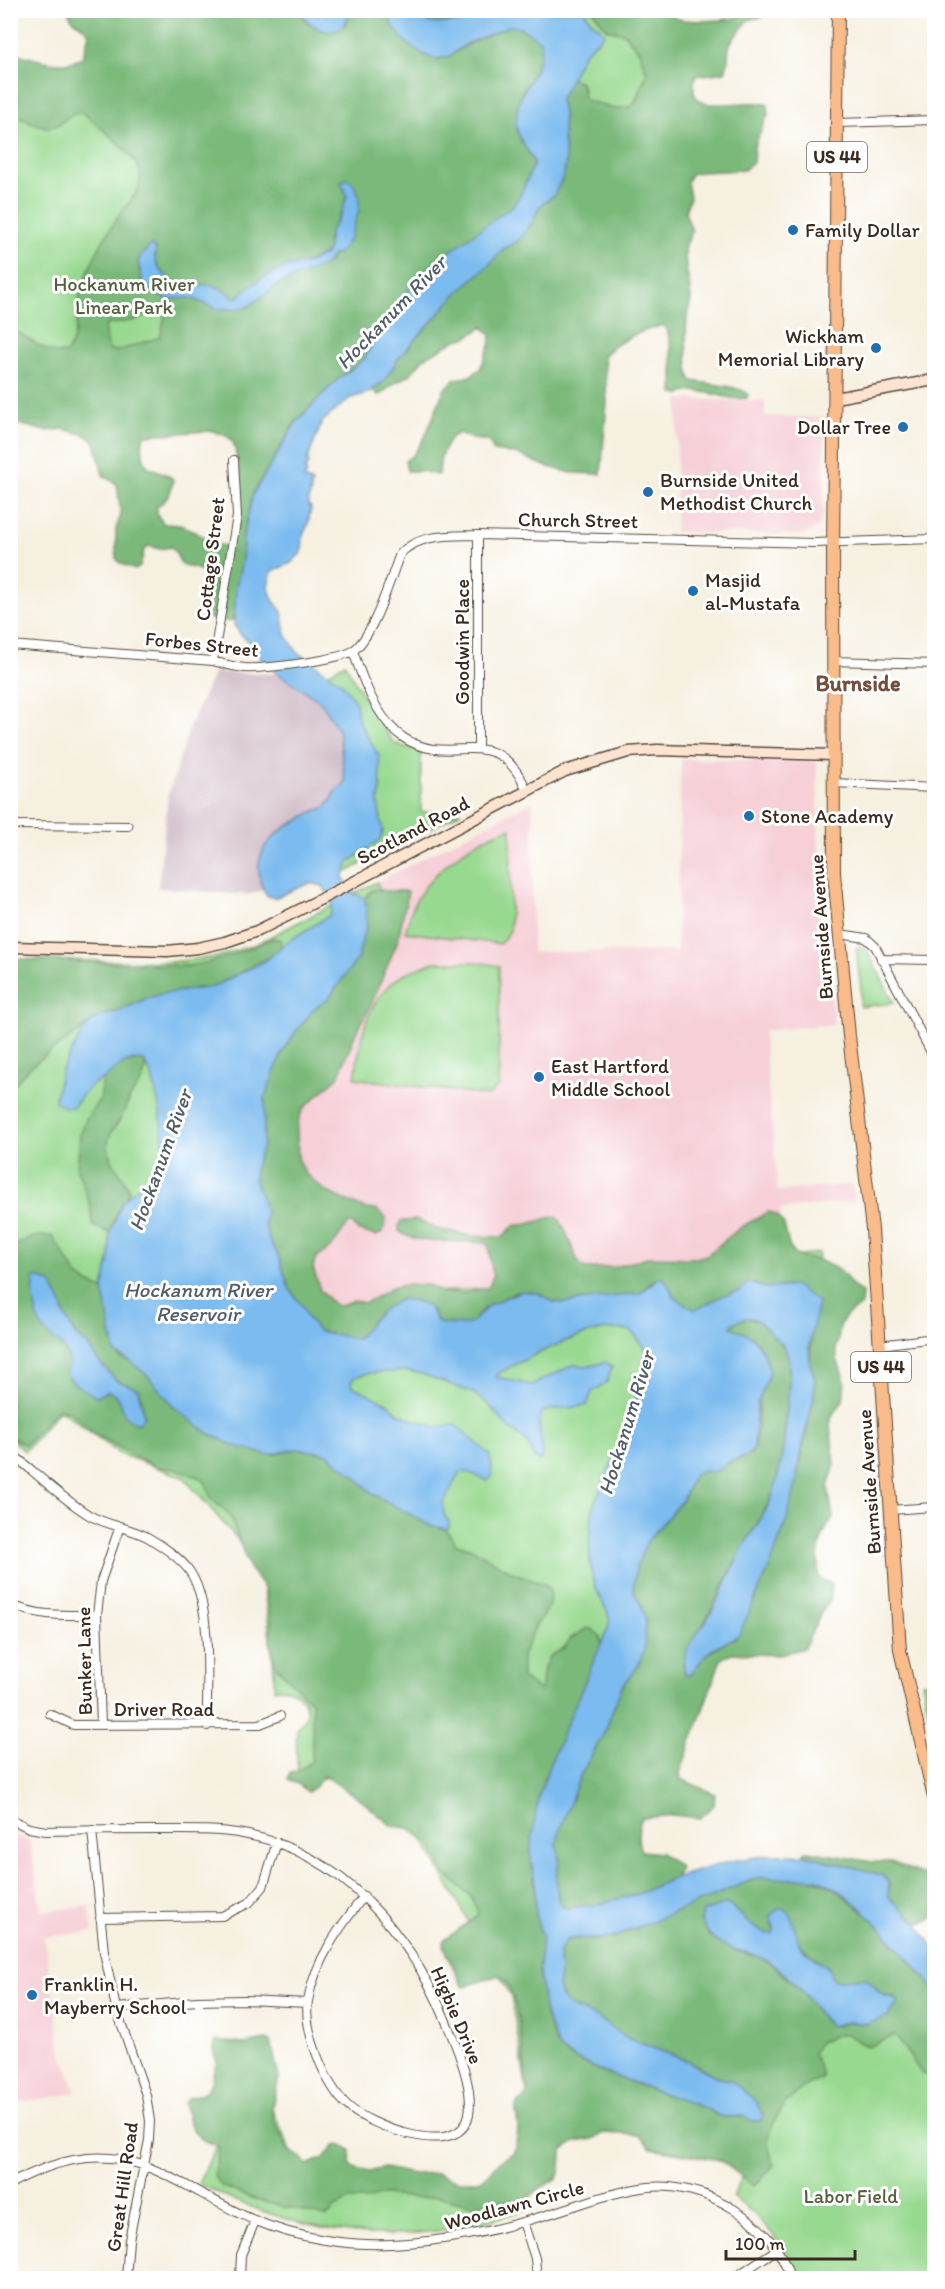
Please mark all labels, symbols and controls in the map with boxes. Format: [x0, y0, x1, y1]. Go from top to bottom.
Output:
road number: US 44 [807, 142, 867, 172]
place label: Family Dollar [805, 218, 920, 242]
marker: Family Dollar [786, 223, 800, 237]
water label: Hockanum River [331, 248, 453, 374]
park label: Hockanum River Linear Park [53, 272, 195, 319]
place label: Wickham Memorial Library [718, 324, 865, 371]
marker: Wickham Memorial Library [869, 341, 883, 355]
place label: Dollar Tree [797, 415, 891, 439]
marker: Dollar Tree [896, 420, 910, 434]
place label: Burnside United Methodist Church [660, 468, 813, 515]
marker: Burnside United Methodist Church [641, 485, 655, 499]
street label: Cottage Street [190, 496, 230, 622]
street label: Church Street [518, 507, 638, 533]
place label: Masjid al-Mustafa [705, 568, 801, 615]
street label: Goodwin Place [450, 579, 474, 705]
marker: Masjid al-Mustafa [686, 584, 700, 598]
street label: Forbes Street [144, 626, 260, 662]
district label: Burnside [815, 670, 901, 697]
street label: Scotland Road [353, 790, 473, 870]
place label: Stone Academy [761, 804, 894, 828]
marker: Stone Academy [742, 809, 756, 823]
street label: Burnside Avenue [804, 854, 838, 1000]
place label: East Hartford Middle School [551, 1054, 670, 1101]
marker: East Hartford Middle School [532, 1070, 546, 1084]
water label: Hockanum River [123, 1084, 198, 1234]
water label: Hockanum River Reservoir [124, 1277, 275, 1326]
water label: Hockanum River [592, 1346, 660, 1498]
road number: US 44 [851, 1352, 911, 1382]
street label: Burnside Avenue [852, 1409, 886, 1555]
street label: Bunker Lane [71, 1606, 97, 1716]
street label: Driver Road [113, 1697, 215, 1721]
street label: Higbie Drive [426, 1962, 488, 2068]
place label: Franklin H. Mayberry School [44, 1972, 187, 2019]
marker: Franklin H. Mayberry School [25, 1988, 39, 2002]
street label: Great Hill Road [101, 2120, 143, 2254]
street label: Woodlawn Circle [442, 2175, 586, 2235]
park label: Labor Field [804, 2184, 898, 2208]
scale bar [726, 2223, 855, 2261]
text: 100 m [735, 2233, 785, 2255]

